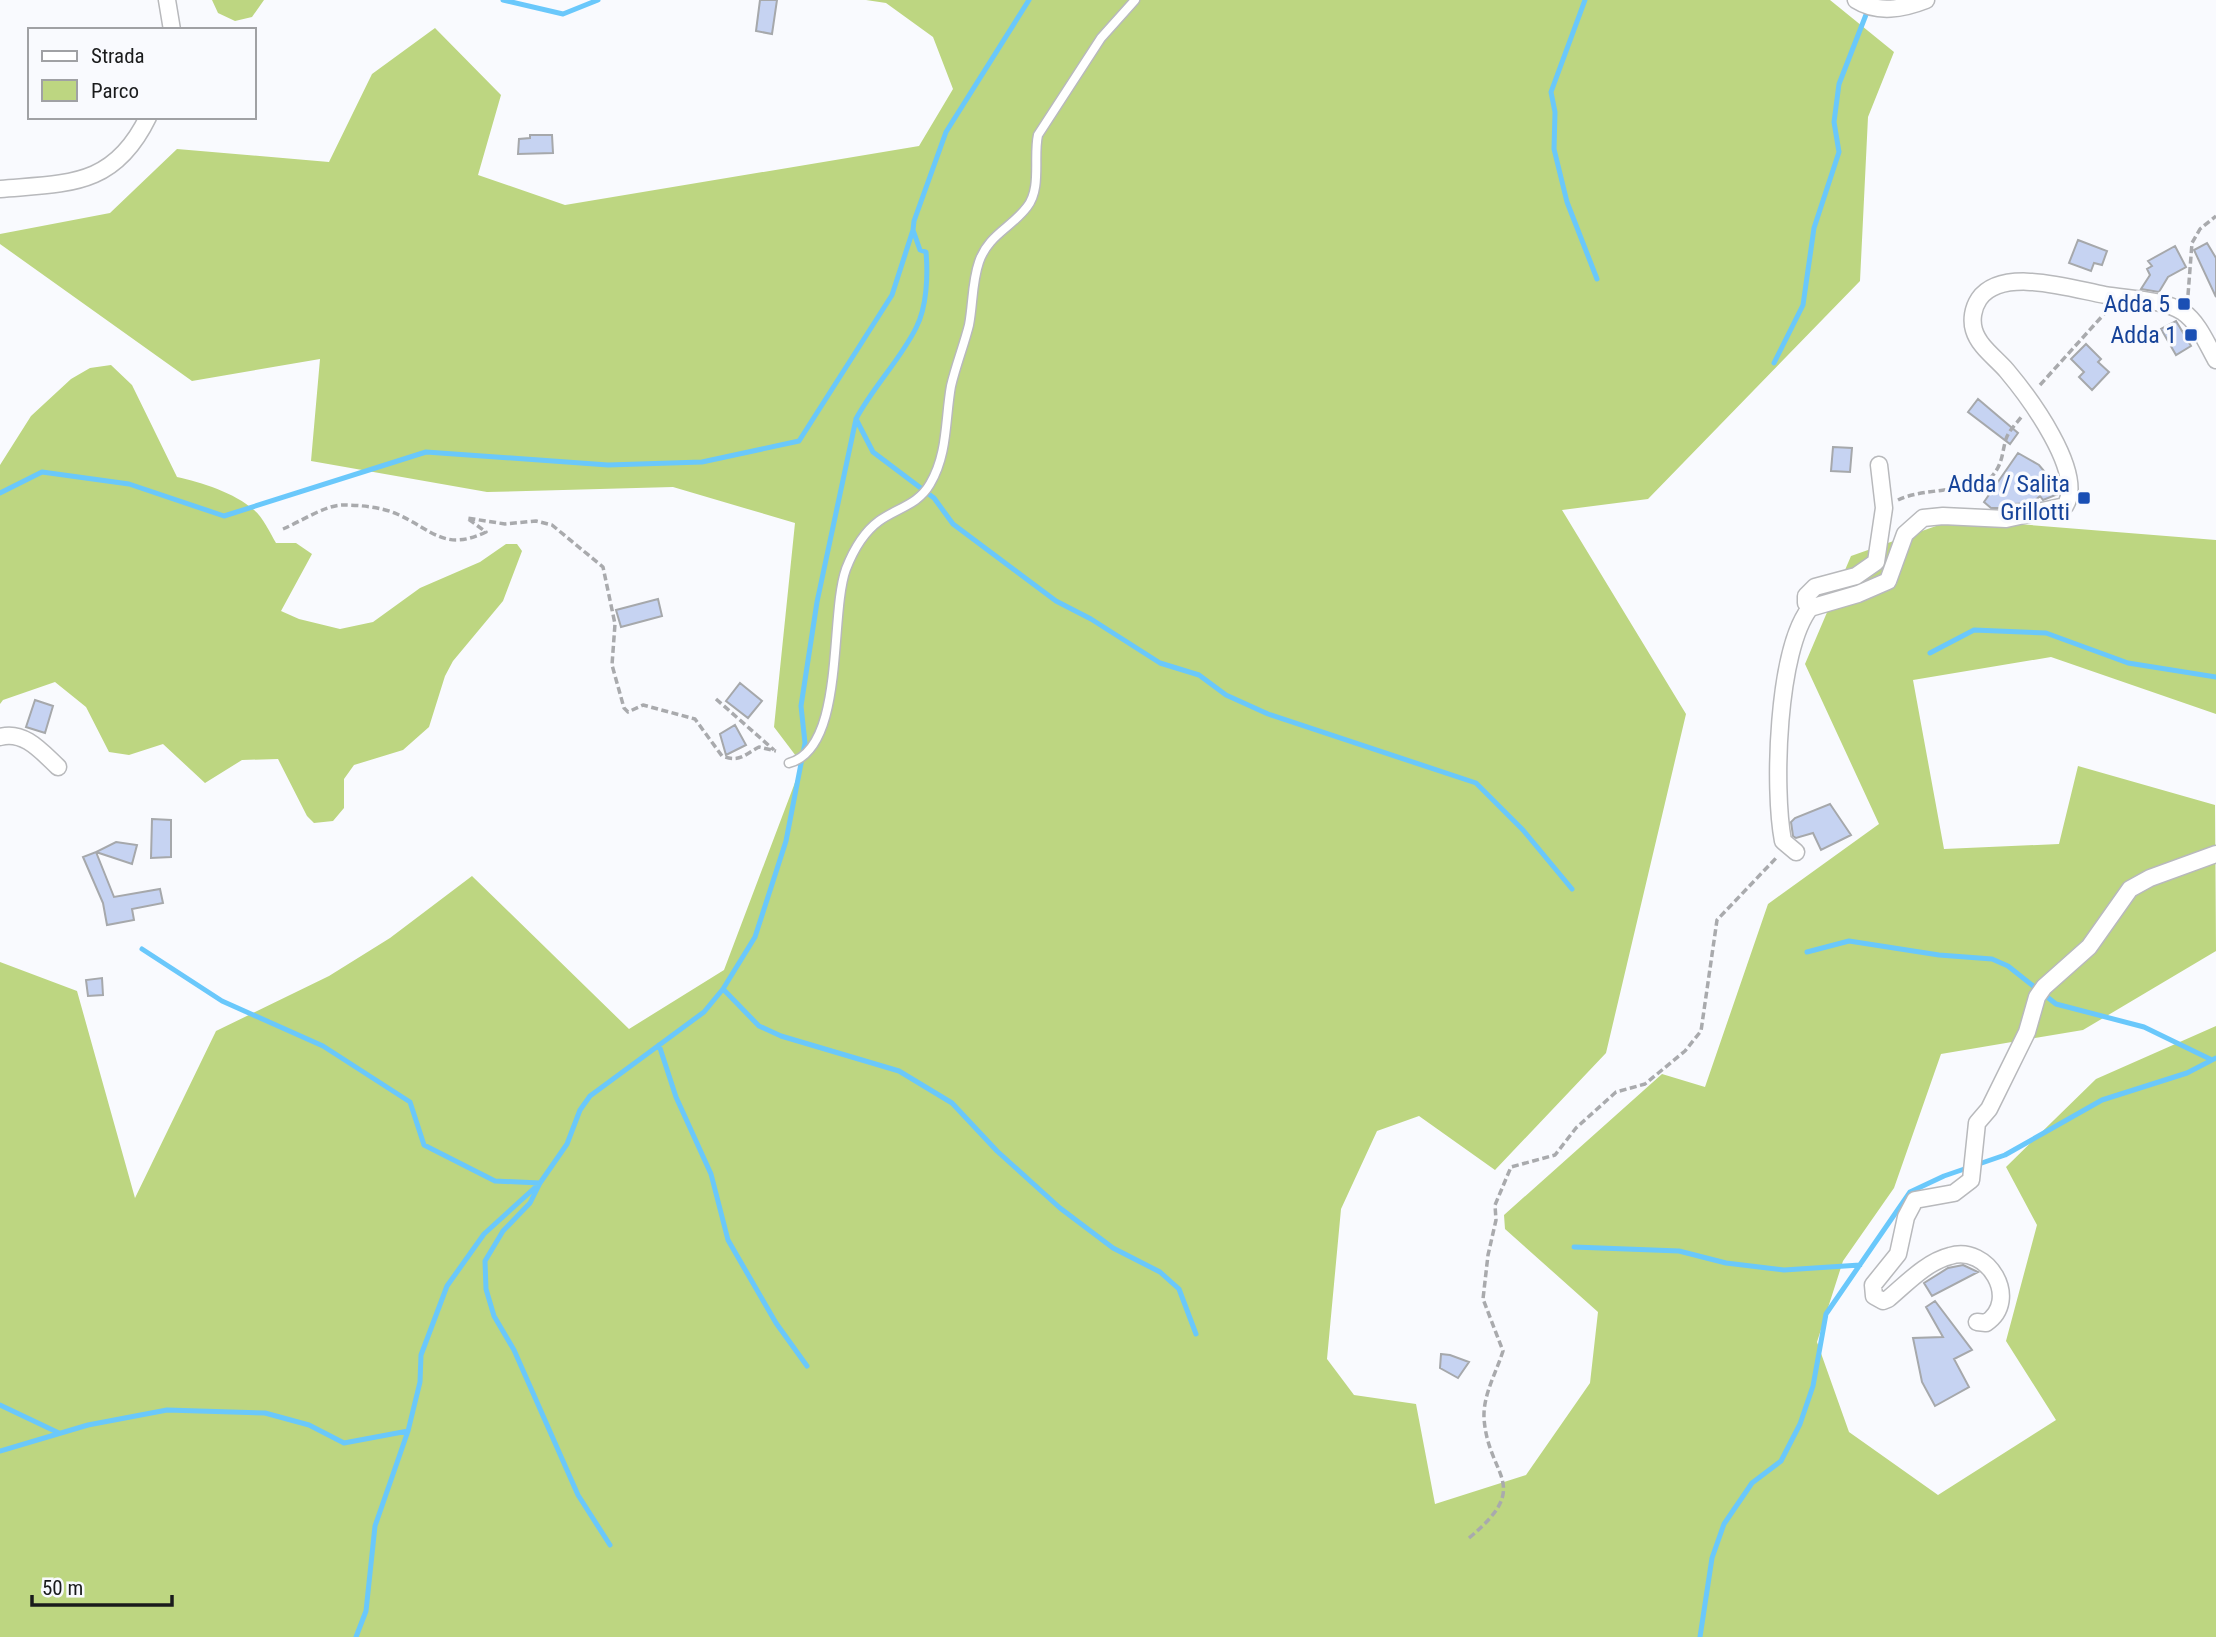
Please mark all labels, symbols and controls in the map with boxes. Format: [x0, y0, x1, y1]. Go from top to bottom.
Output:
legend [28, 28, 256, 119]
text: Strada [91, 44, 145, 68]
text: Parco [91, 79, 139, 103]
place label: Adda 5 [2103, 290, 2170, 318]
marker: Adda 5 [2176, 296, 2192, 312]
place label: Adda 1 [2110, 321, 2177, 349]
marker: Adda 1 [2183, 327, 2199, 343]
place label: Adda / Salita Grillotti [1947, 470, 2070, 526]
marker: Adda / Salita Grillotti [2076, 490, 2092, 506]
scale bar [32, 1564, 172, 1608]
text: 50 m [42, 1576, 83, 1600]

